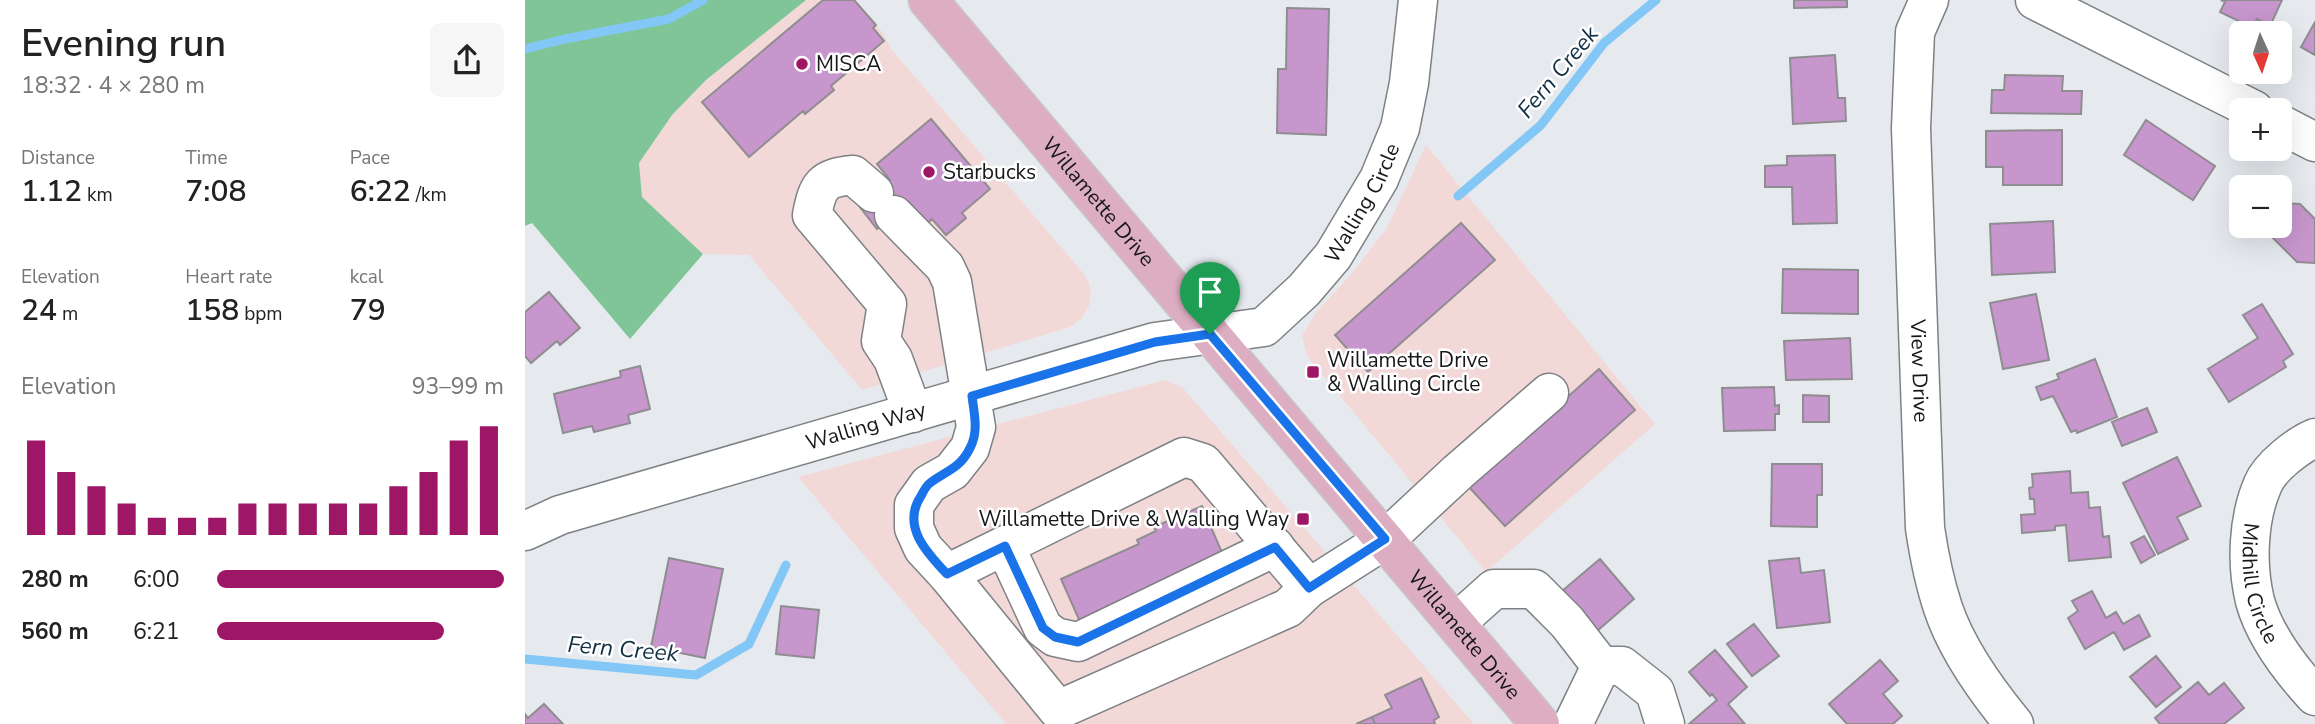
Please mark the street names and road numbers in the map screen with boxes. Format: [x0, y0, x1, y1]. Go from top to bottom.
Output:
street label: Willamette Drive [1036, 131, 1161, 272]
street label: Walling Circle [1318, 139, 1406, 268]
street label: View Drive [1904, 318, 1935, 423]
street label: Walling Way [803, 395, 929, 457]
street label: Midhill Circle [2236, 522, 2285, 649]
street label: Willamette Drive [1402, 564, 1527, 705]

